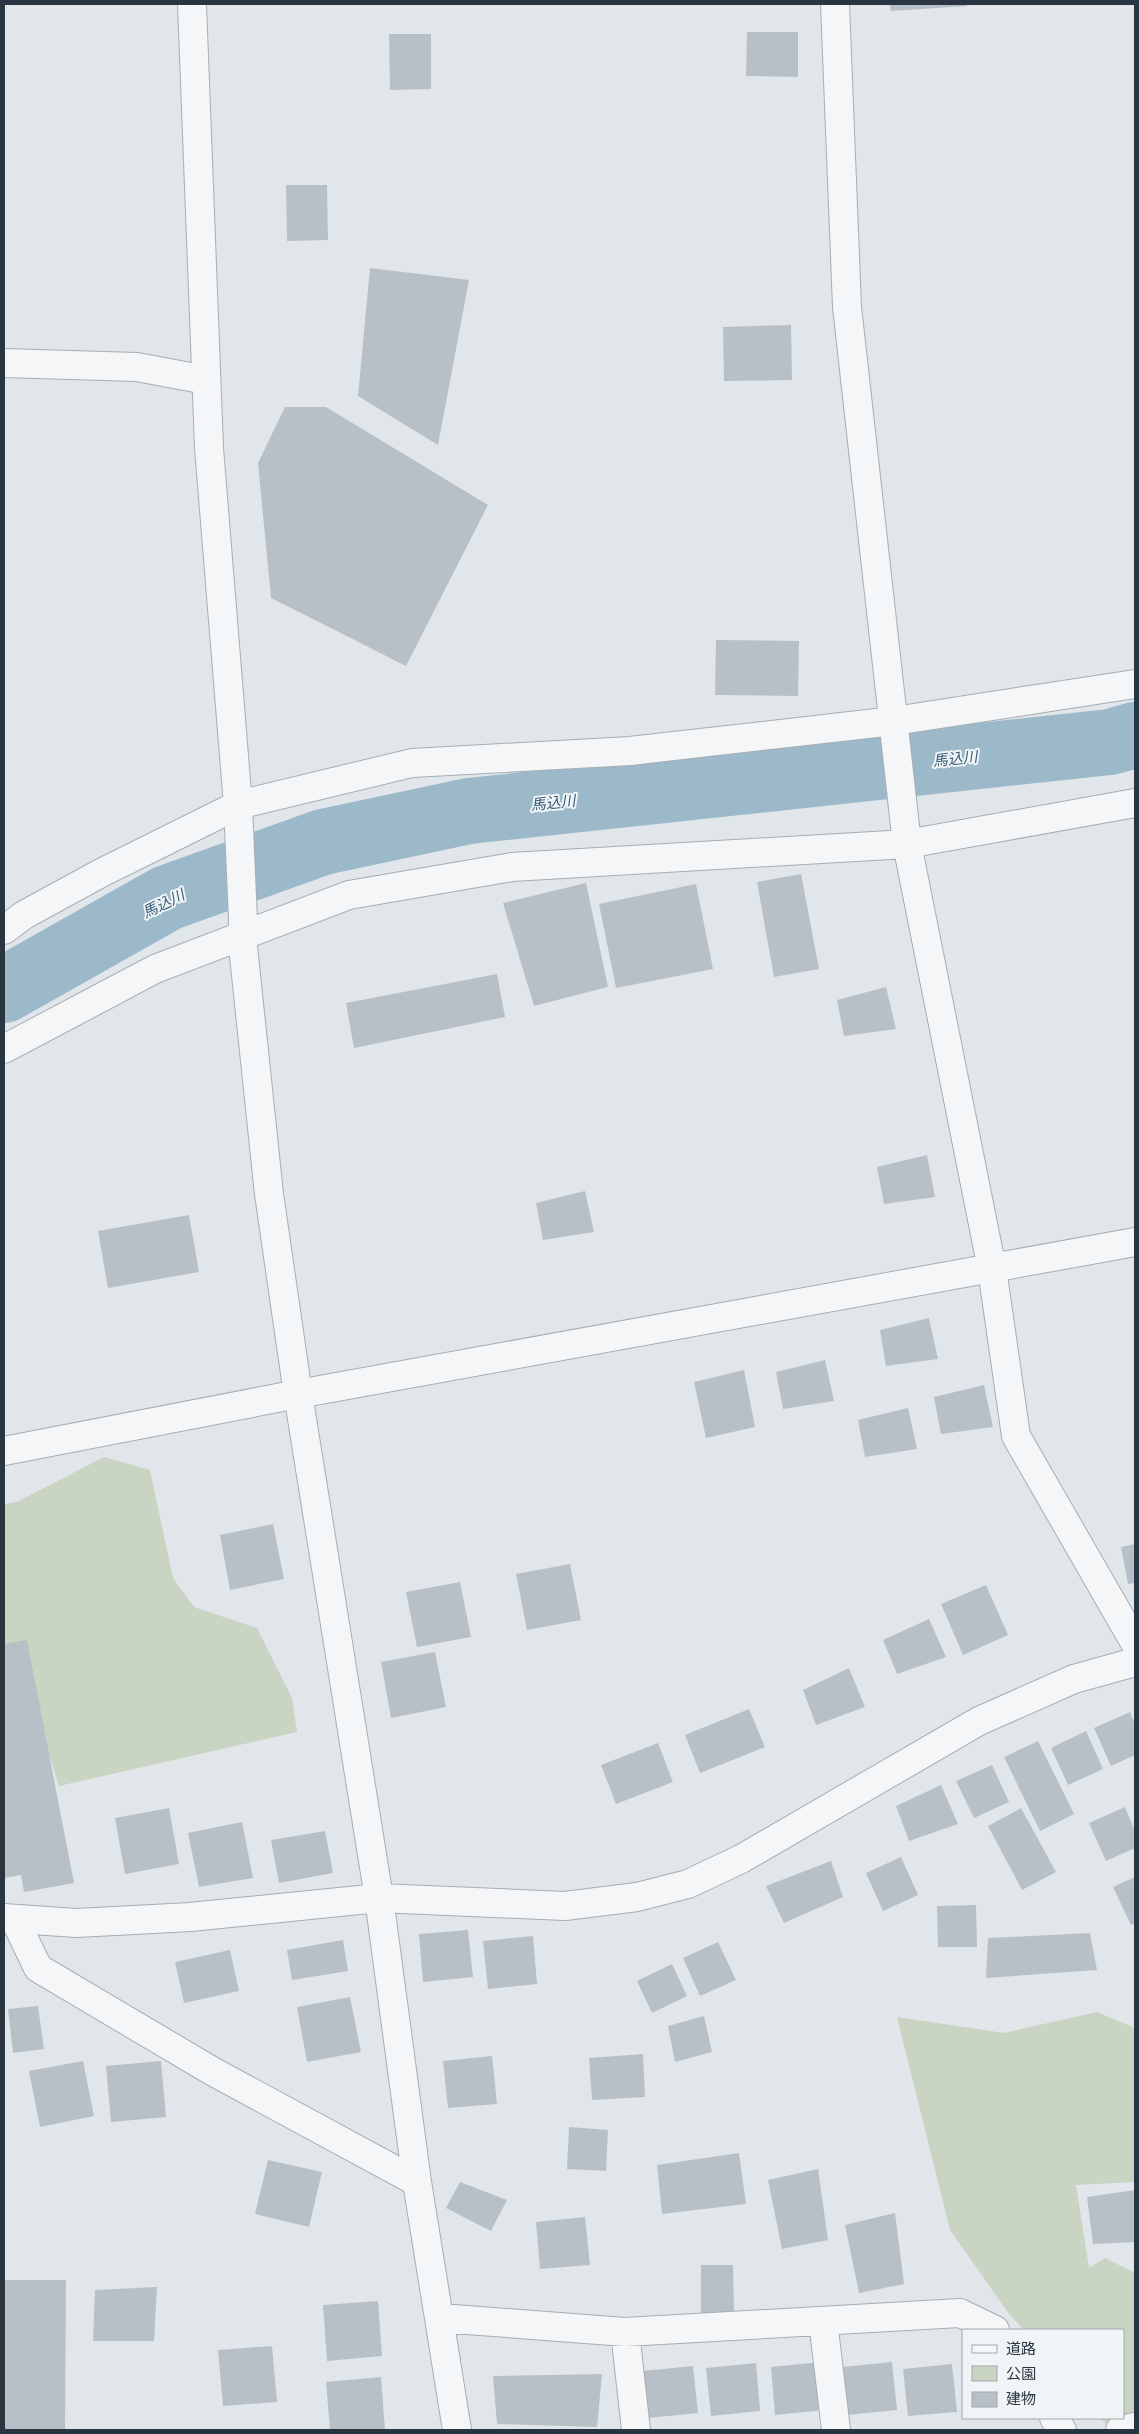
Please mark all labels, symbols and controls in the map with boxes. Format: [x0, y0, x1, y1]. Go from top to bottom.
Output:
water label: 馬込川 [932, 746, 980, 769]
water label: 馬込川 [530, 790, 578, 813]
water label: 馬込川 [139, 884, 189, 921]
legend [962, 2329, 1124, 2419]
text: 道路 [1006, 2339, 1036, 2357]
text: 公園 [1006, 2364, 1036, 2382]
text: 建物 [1006, 2389, 1036, 2407]

